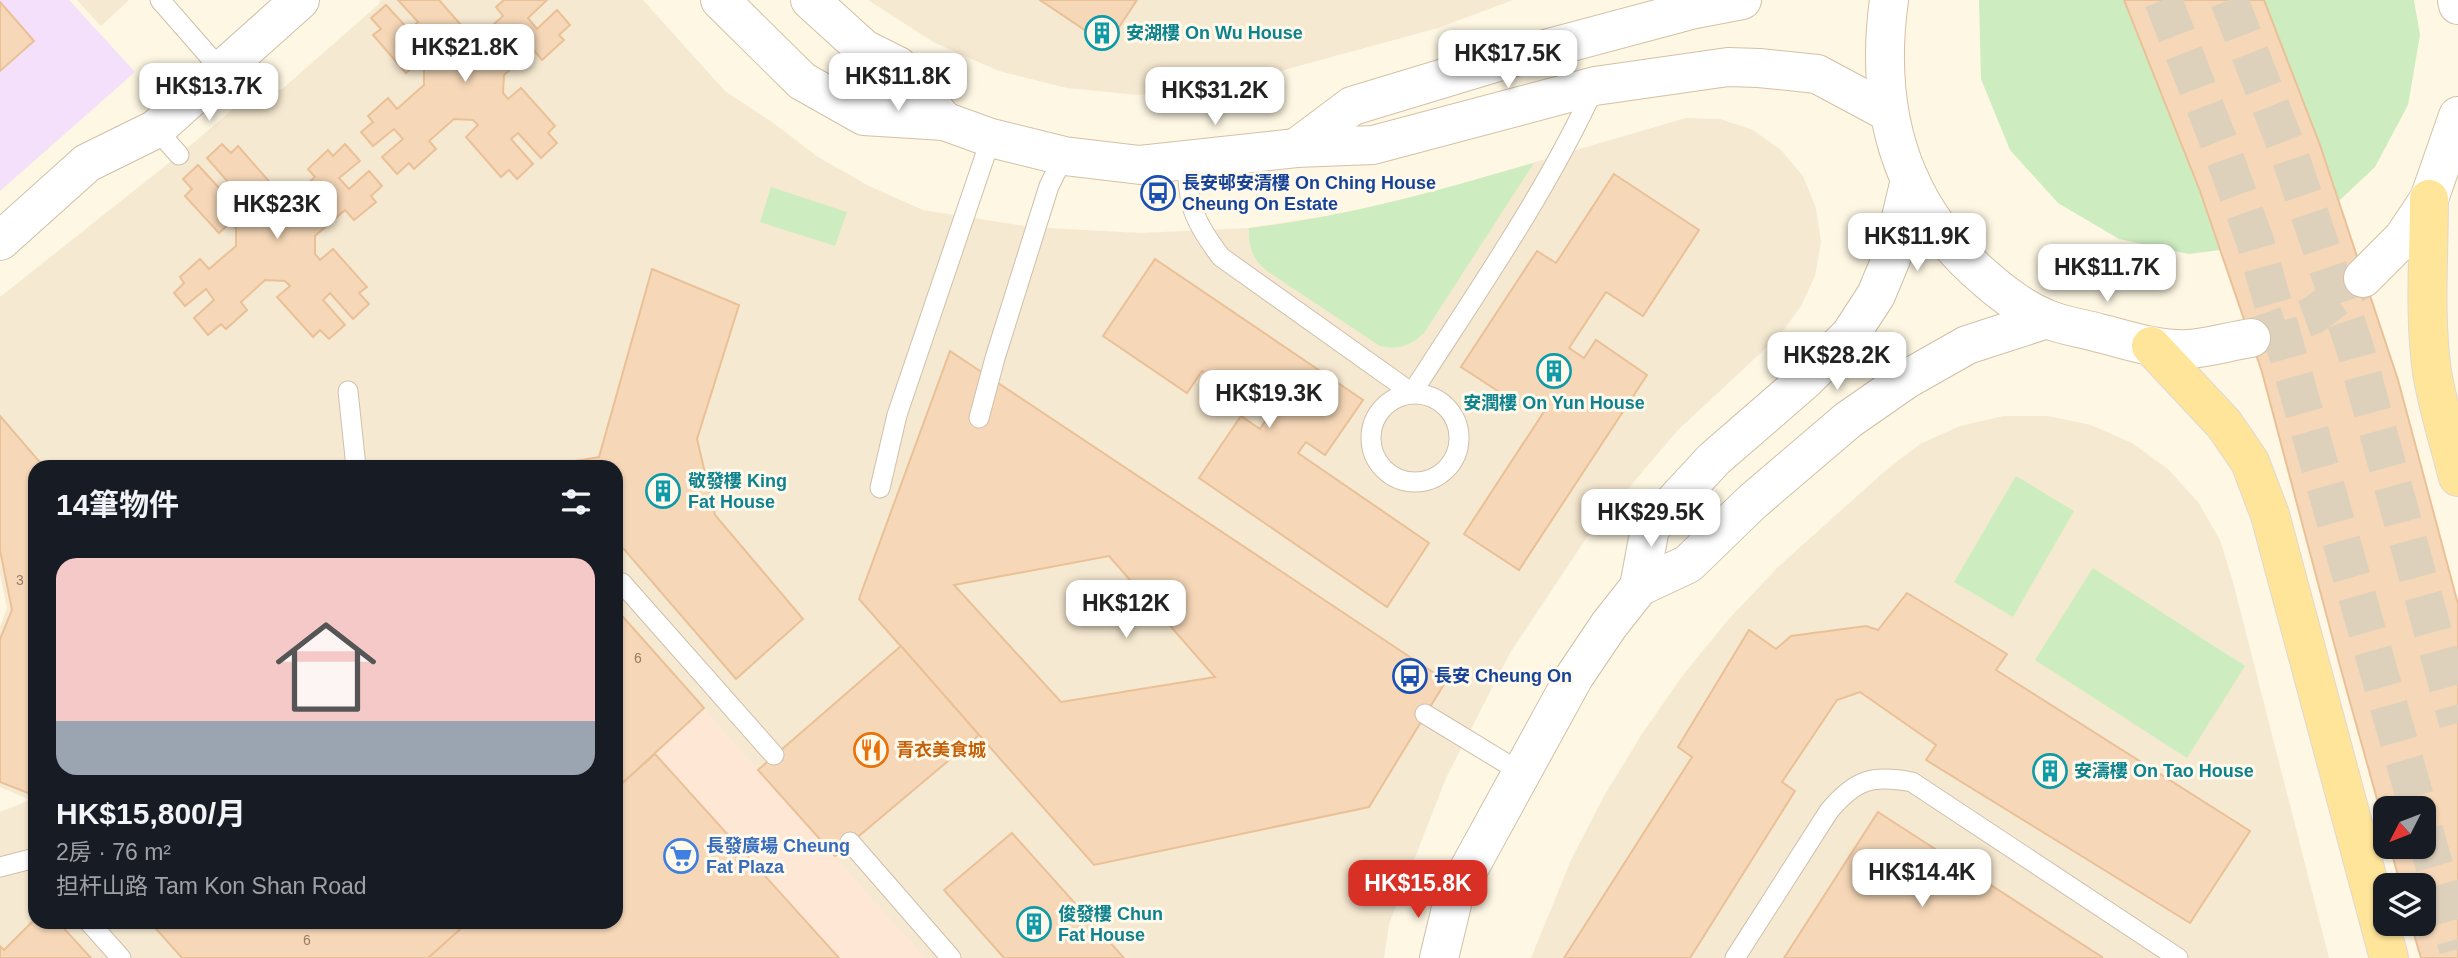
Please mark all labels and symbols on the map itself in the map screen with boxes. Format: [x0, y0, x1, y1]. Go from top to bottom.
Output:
building icon: 安湖樓 On Wu House [1083, 14, 1121, 52]
place label: 安湖樓 On Wu House [1126, 23, 1303, 43]
pin: HK$21.8K [393, 24, 537, 84]
pin: HK$17.5K [1436, 31, 1580, 90]
pin: HK$11.8K [826, 54, 970, 113]
pin: HK$13.7K [137, 64, 281, 123]
pin: HK$31.2K [1143, 68, 1287, 127]
place label: 長安邨安清樓 On Ching House Cheung On Estate [1182, 173, 1436, 214]
bus stop icon: 長安邨安清樓 On Ching House Cheung On Estate [1139, 174, 1177, 212]
pin: HK$23K [220, 182, 334, 241]
pin: HK$11.9K [1845, 214, 1989, 273]
pin: HK$11.7K [2035, 244, 2179, 304]
pin: HK$28.2K [1765, 332, 1909, 392]
building icon: 安潤樓 On Yun House [1535, 352, 1573, 390]
pin: HK$19.3K [1197, 370, 1341, 430]
place label: 安潤樓 On Yun House [1463, 393, 1645, 413]
place label: 敬發樓 King Fat House [688, 471, 787, 512]
building icon: 敬發樓 King Fat House [644, 472, 682, 510]
pin: HK$29.5K [1579, 490, 1723, 549]
house number: 3 [16, 572, 24, 588]
pin: HK$12K [1069, 580, 1183, 640]
house number: 6 [634, 650, 642, 666]
bus stop icon: 長安 Cheung On [1391, 657, 1429, 695]
place label: 長安 Cheung On [1434, 666, 1572, 686]
restaurant icon: 青衣美食城 [852, 731, 890, 769]
place label: 青衣美食城 [896, 740, 986, 760]
building icon: 安濤樓 On Tao House [2031, 752, 2069, 790]
place label: 安濤樓 On Tao House [2074, 761, 2254, 781]
north arrow [2373, 796, 2436, 859]
place label: 長發廣場 Cheung Fat Plaza [706, 836, 850, 877]
supermarket icon: 長發廣場 Cheung Fat Plaza [662, 837, 700, 875]
pin: HK$14.4K [1850, 850, 1994, 909]
pin: HK$15.8K [1346, 860, 1490, 920]
place label: 俊發樓 Chun Fat House [1058, 904, 1163, 945]
building icon: 俊發樓 Chun Fat House [1015, 905, 1053, 943]
house number: 6 [303, 932, 311, 948]

